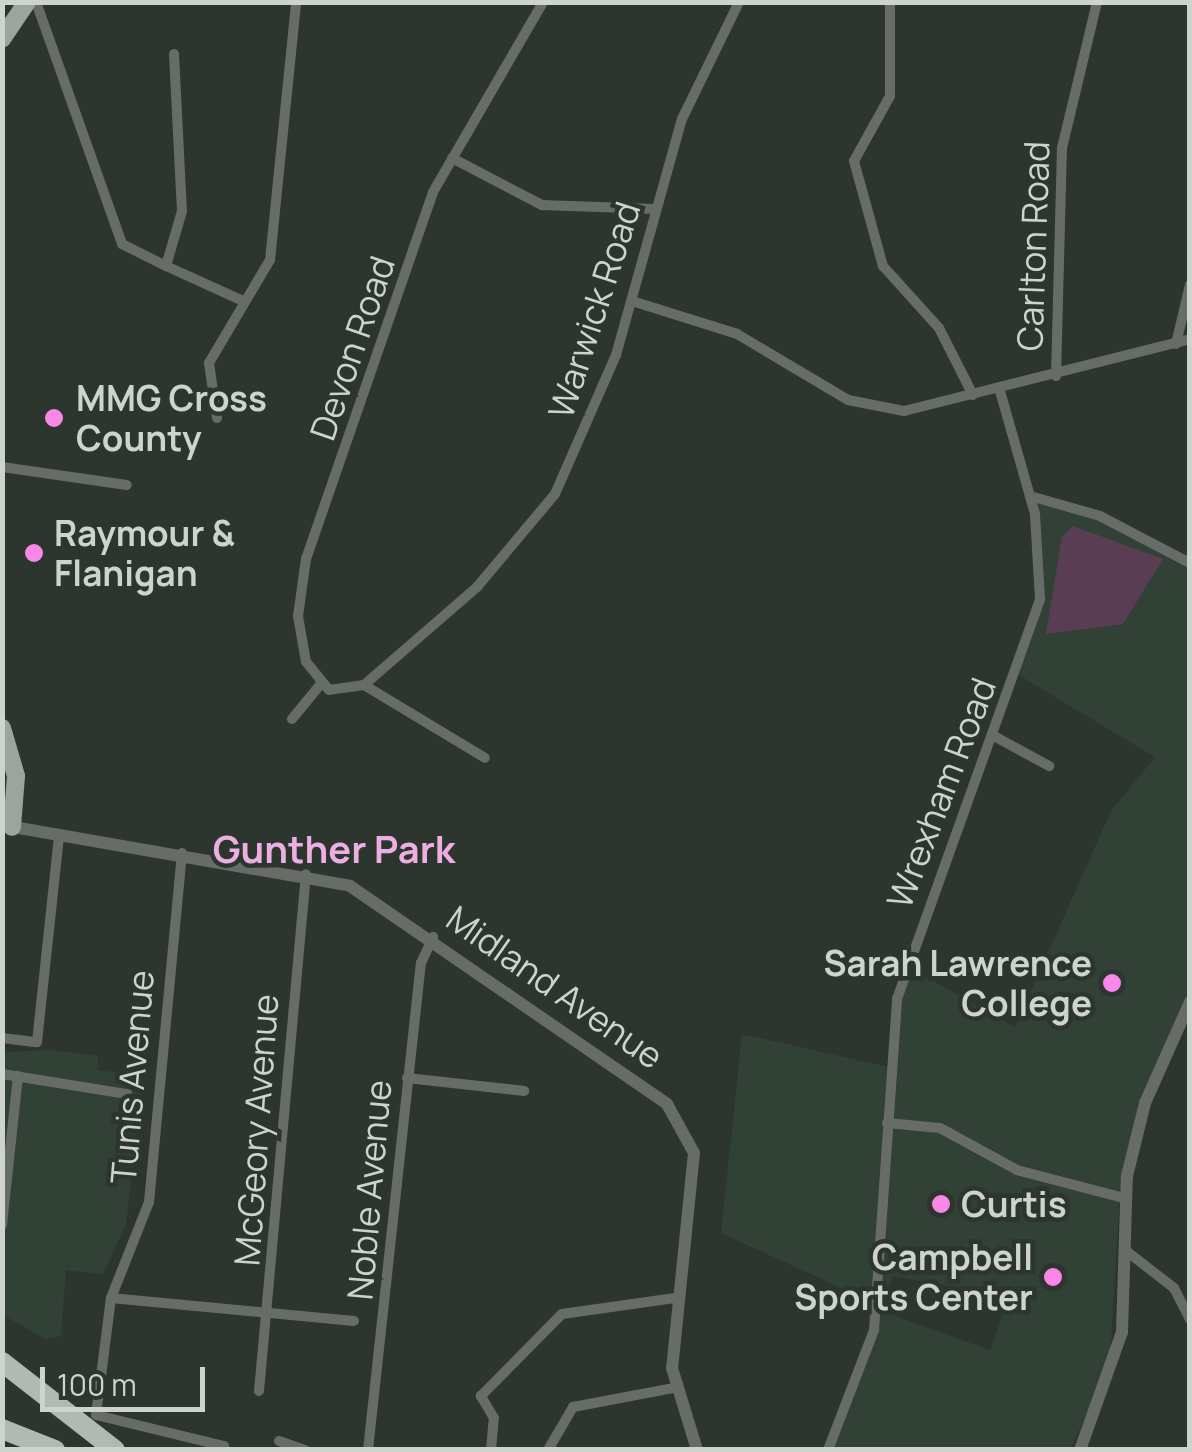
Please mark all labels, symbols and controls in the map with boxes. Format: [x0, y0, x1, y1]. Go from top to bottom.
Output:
street label: Carlton Road [1008, 140, 1058, 352]
street label: Warwick Road [539, 197, 649, 423]
street label: Devon Road [301, 250, 403, 446]
place label: MMG Cross County [76, 377, 267, 459]
marker: MMG Cross County [41, 405, 67, 431]
place label: Raymour & Flanigan [54, 512, 235, 594]
marker: Raymour & Flanigan [23, 542, 45, 564]
street label: Wrexham Road [878, 672, 1004, 914]
district label: Gunther Park [213, 826, 455, 872]
street label: Midland Avenue [439, 897, 671, 1077]
place label: Sarah Lawrence College [824, 942, 1092, 1024]
street label: Tunis Avenue [102, 969, 162, 1185]
marker: Sarah Lawrence College [1101, 972, 1123, 994]
street label: McGeory Avenue [226, 993, 286, 1267]
street label: Noble Avenue [338, 1078, 400, 1302]
place label: Curtis [961, 1183, 1067, 1225]
marker: Curtis [930, 1193, 952, 1215]
place label: Campbell Sports Center [794, 1236, 1033, 1318]
marker: Campbell Sports Center [1042, 1266, 1064, 1288]
scale bar [45, 1347, 210, 1409]
text: 100 m [57, 1364, 137, 1405]

